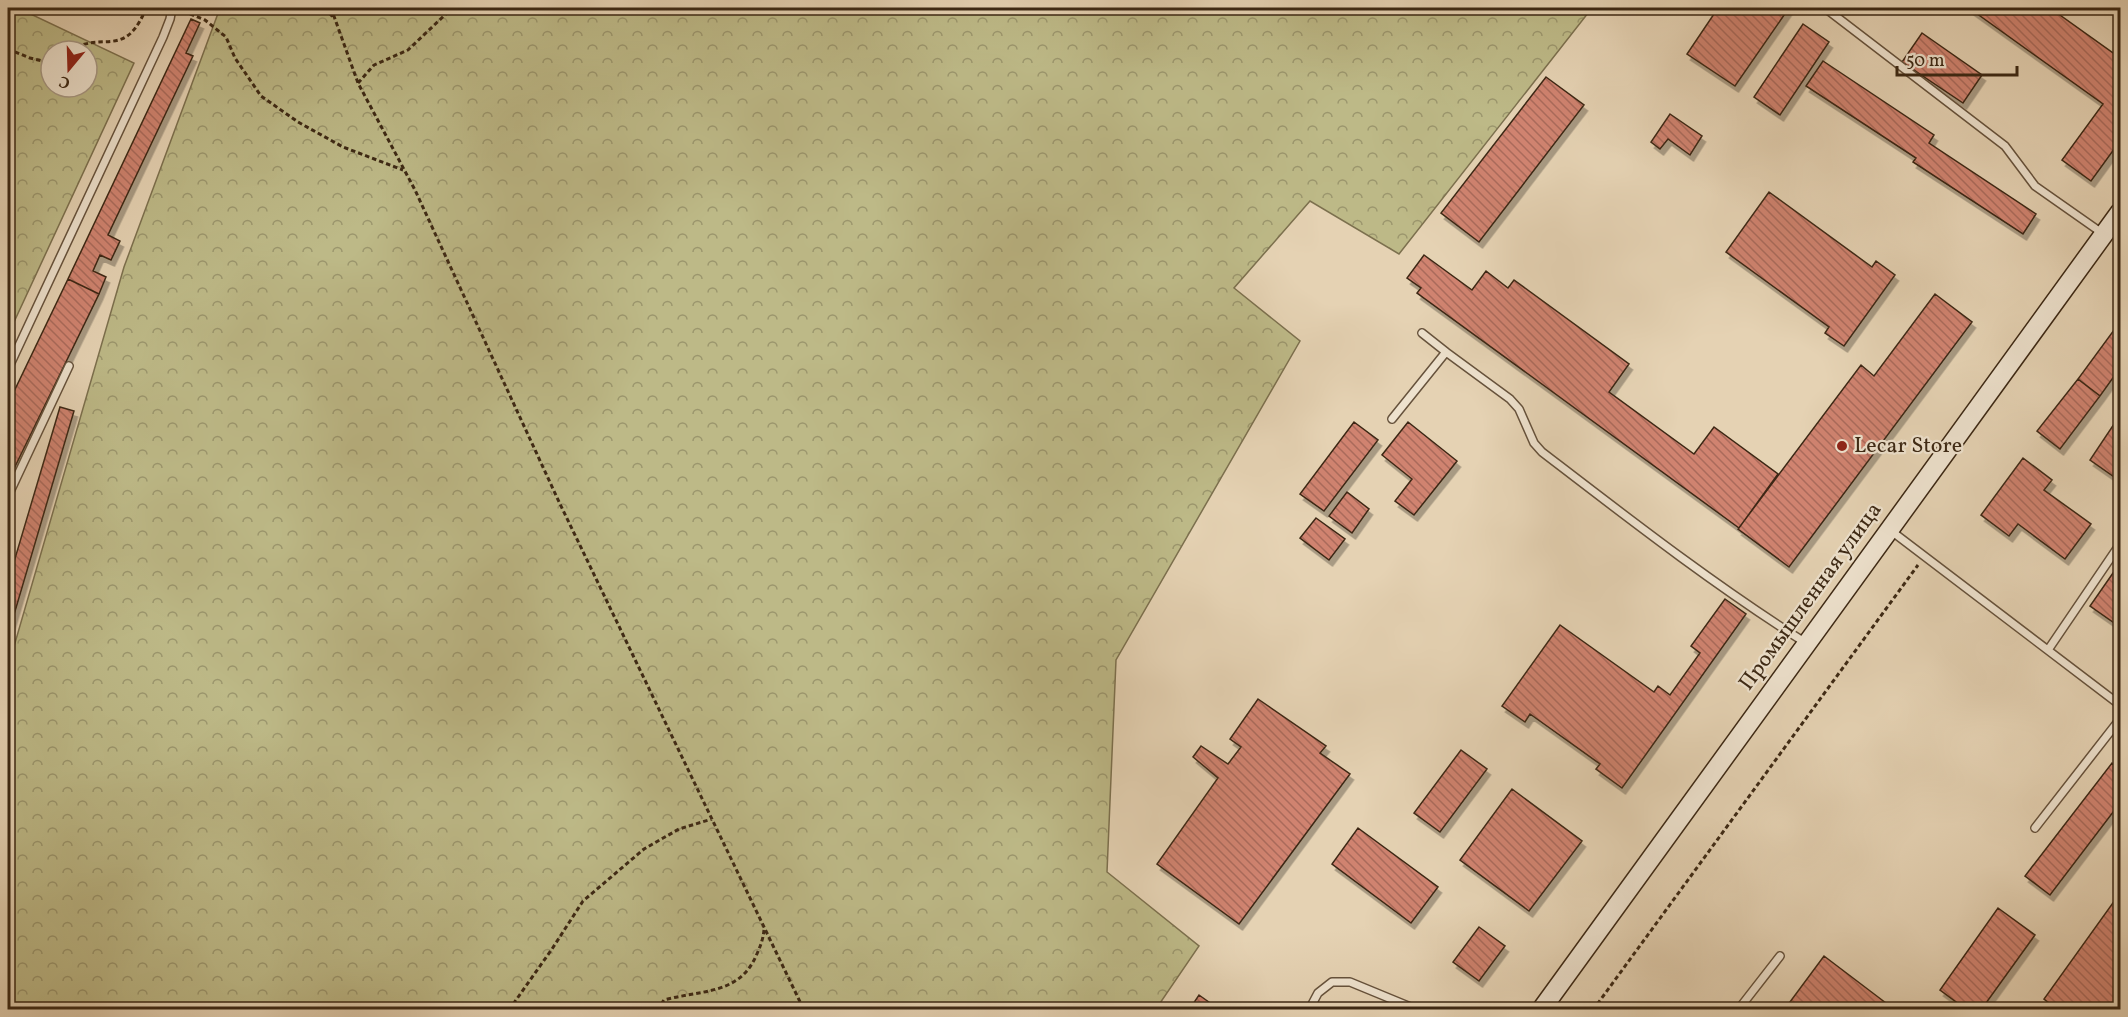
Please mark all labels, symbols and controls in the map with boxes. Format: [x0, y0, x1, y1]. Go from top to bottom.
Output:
north arrow [39, 39, 99, 99]
scale bar [1897, 39, 2017, 77]
text: 50 m [1906, 49, 1945, 74]
text: С [56, 69, 73, 93]
place label: Lecar Store [1854, 431, 1962, 462]
marker: Lecar Store [1835, 439, 1849, 453]
street label: Промышленная улица [1732, 497, 1890, 697]

